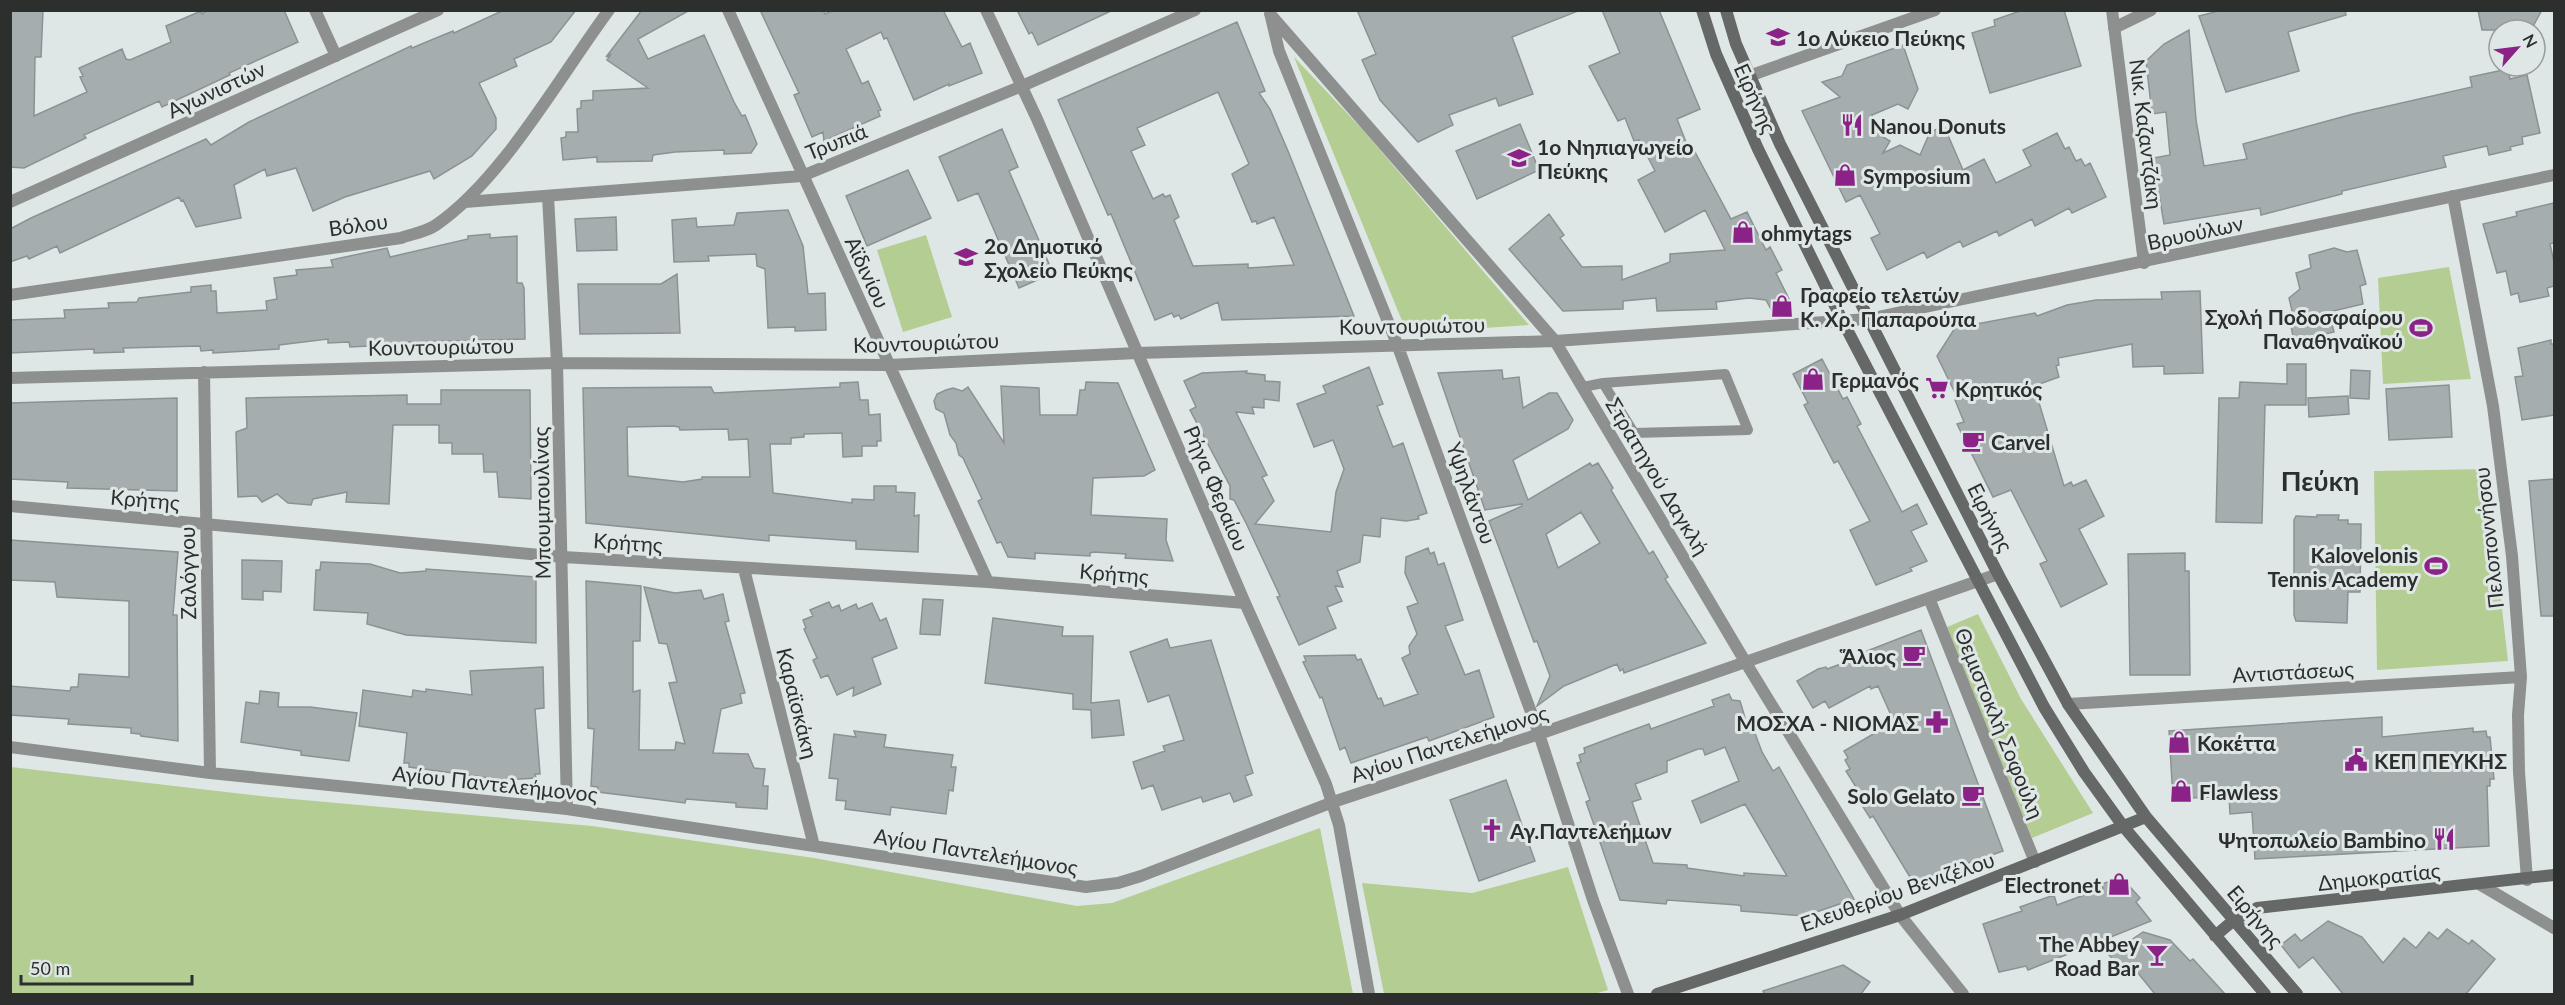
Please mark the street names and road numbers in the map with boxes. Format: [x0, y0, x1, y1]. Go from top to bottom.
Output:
street label: Αγωνιστών [163, 55, 269, 123]
street label: Νικ. Καζαντζάκη [2125, 57, 2169, 211]
street label: Ειρήνης [1730, 59, 1783, 137]
street label: Τρυπιά [802, 117, 871, 165]
street label: Βόλου [327, 207, 389, 241]
street label: Βρυούλων [2145, 210, 2245, 254]
street label: Αϊδινίου [841, 232, 895, 312]
street label: Κουντουριώτου [1339, 311, 1485, 339]
street label: Κουντουριώτου [852, 327, 1000, 357]
street label: Κουντουριώτου [368, 332, 514, 360]
street label: Στρατηγού Δαγκλή [1601, 393, 1715, 559]
street label: Ρήγα Φεραίου [1179, 422, 1255, 554]
street label: Μπουμπουλίνας [527, 426, 555, 580]
street label: Υψηλάντου [1442, 439, 1502, 547]
street label: Πελοποννήσου [2468, 466, 2508, 610]
street label: Ειρήνης [1963, 478, 2019, 556]
street label: Κρήτης [109, 484, 181, 515]
street label: Ζαλόγγου [174, 526, 200, 620]
street label: Κρήτης [592, 527, 664, 557]
street label: Κρήτης [1078, 558, 1150, 589]
street label: Θεμιστοκλή Σοφούλη [1950, 624, 2050, 822]
street label: Καραϊσκάκη [772, 645, 824, 761]
street label: Αντιστάσεως [2232, 655, 2355, 687]
street label: Αγίου Παντελεήμονος [1347, 699, 1551, 787]
street label: Αγίου Παντελεήμονος [391, 760, 599, 806]
street label: Αγίου Παντελεήμονος [872, 823, 1080, 880]
street label: Ελευθερίου Βενιζέλου [1797, 846, 1997, 936]
street label: Δημοκρατίας [2317, 857, 2442, 895]
street label: Ειρήνης [2223, 880, 2290, 953]

